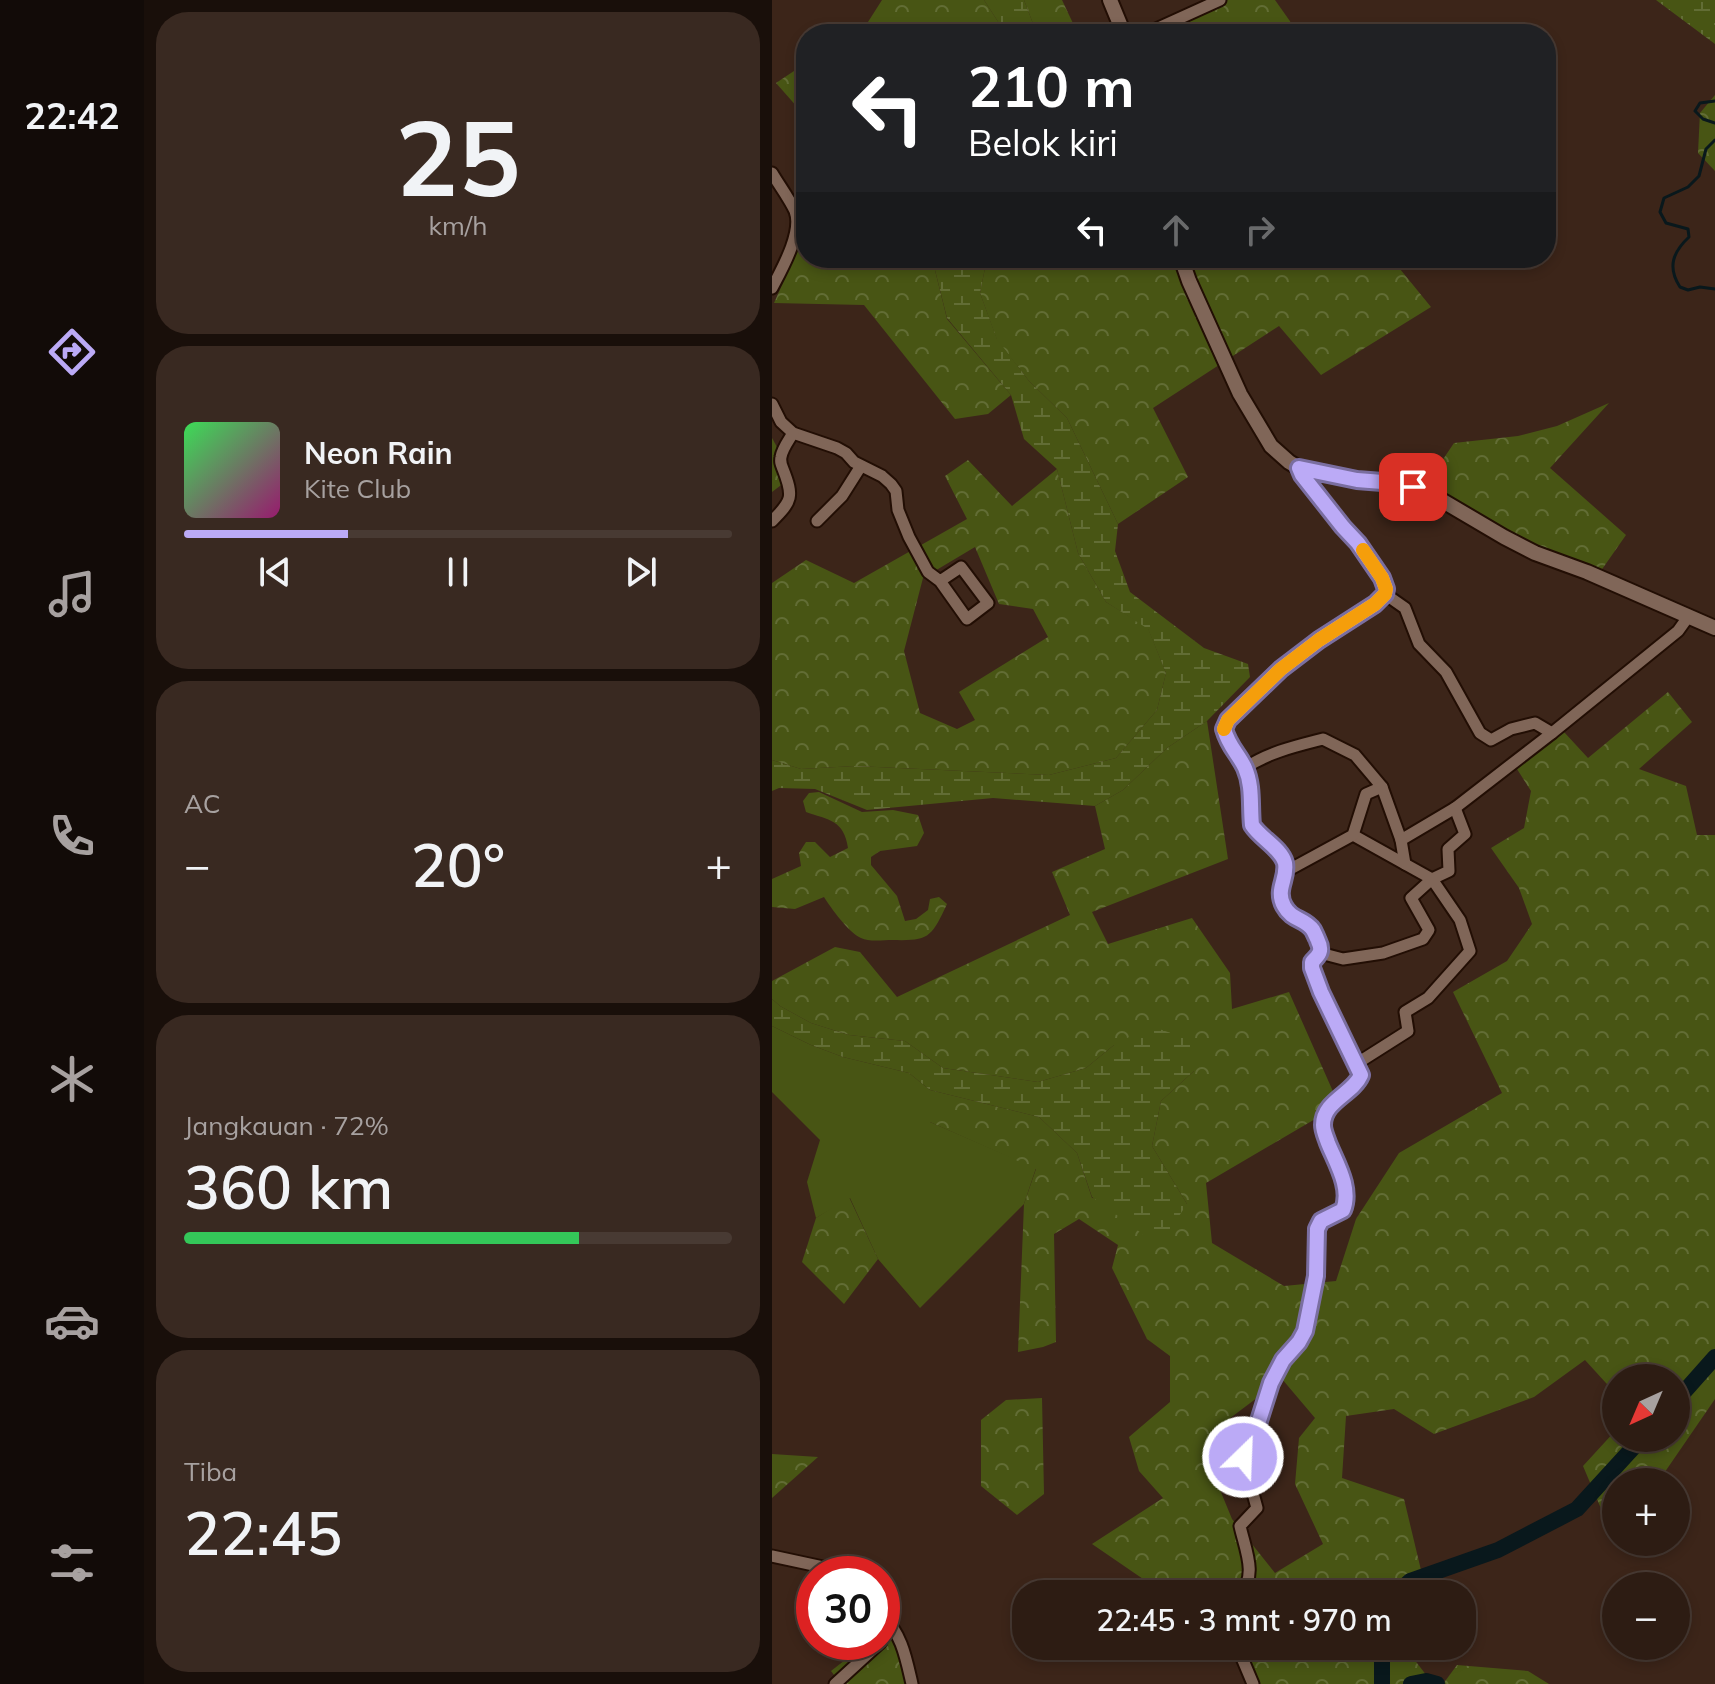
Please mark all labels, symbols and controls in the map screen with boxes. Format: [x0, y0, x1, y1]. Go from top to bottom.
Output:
text: 210 m [968, 51, 1135, 121]
icon: left [836, 56, 940, 160]
text: 25 [396, 91, 520, 222]
text: 22:42 [24, 93, 120, 138]
text: Belok kiri [968, 120, 1118, 165]
icon: left [1070, 208, 1114, 252]
icon: ahead [1154, 208, 1198, 252]
icon: right [1238, 208, 1282, 252]
text: km/h [429, 209, 487, 242]
icon: directions [44, 324, 100, 380]
text: Neon Rain [304, 434, 453, 472]
pin [1379, 453, 1447, 521]
icon: arrive [1391, 465, 1435, 509]
text: Kite Club [304, 472, 411, 505]
icon: previous [253, 550, 297, 594]
icon: pause [436, 550, 480, 594]
icon: next [619, 550, 663, 594]
icon: music [44, 566, 100, 622]
text: AC [184, 787, 221, 820]
icon: phone [44, 808, 100, 864]
text: 20° [411, 827, 505, 902]
text: − [184, 837, 210, 892]
text: + [706, 837, 732, 892]
icon: climate [44, 1051, 100, 1107]
text: Jangkauan · 72% [184, 1109, 389, 1142]
text: 360 km [184, 1149, 393, 1224]
icon: car [44, 1293, 100, 1349]
north arrow [1602, 1364, 1690, 1452]
map controls [1602, 1364, 1690, 1660]
position arrow [1201, 1415, 1285, 1499]
text: Tiba [184, 1455, 237, 1488]
button: + [1602, 1468, 1690, 1556]
text: 22:45 [184, 1495, 342, 1570]
icon: filters [44, 1535, 100, 1591]
speed limit sign: 30 [796, 1556, 900, 1660]
button: − [1602, 1572, 1690, 1660]
text: 22:45 · 3 mnt · 970 m [1096, 1601, 1392, 1639]

